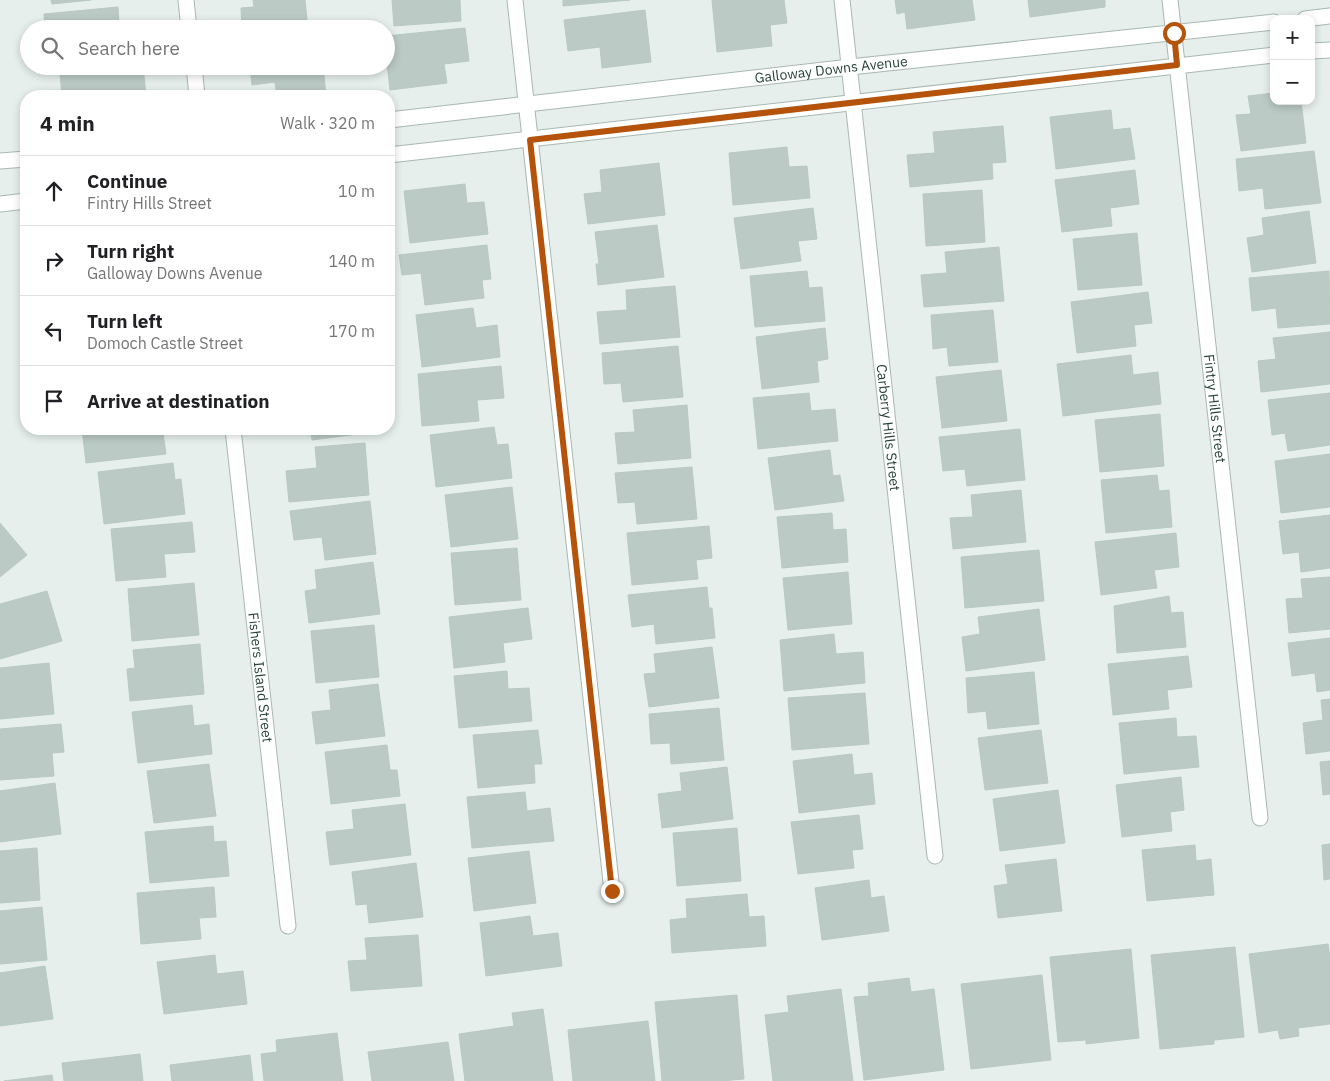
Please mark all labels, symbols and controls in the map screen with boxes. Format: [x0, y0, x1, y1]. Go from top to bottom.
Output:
map controls [1270, 15, 1315, 105]
button: + [1270, 15, 1315, 60]
search box [20, 20, 395, 75]
route start [1163, 22, 1186, 45]
icon: search [38, 34, 66, 62]
text: Search here [78, 36, 180, 60]
street label: Galloway Downs Avenue [754, 52, 909, 87]
button: − [1270, 60, 1315, 105]
text: 4 min [40, 109, 95, 137]
text: Walk · 320 m [280, 113, 375, 133]
text: Continue [87, 169, 167, 193]
icon: ahead [40, 177, 68, 205]
text: 10 m [338, 181, 375, 201]
text: Fintry Hills Street [87, 193, 212, 213]
text: Turn right [87, 239, 174, 263]
icon: right [40, 247, 68, 275]
text: 140 m [328, 251, 375, 271]
text: Galloway Downs Avenue [87, 263, 263, 283]
text: Turn left [87, 309, 163, 333]
icon: left [40, 317, 68, 345]
text: 170 m [328, 321, 375, 341]
text: Domoch Castle Street [87, 333, 243, 353]
street label: Fintry Hills Street [1200, 353, 1230, 464]
street label: Carberry Hills Street [873, 363, 904, 492]
icon: arrive [40, 387, 68, 415]
text: Arrive at destination [87, 389, 270, 413]
street label: Fishers Island Street [244, 612, 277, 743]
route end [601, 880, 624, 903]

